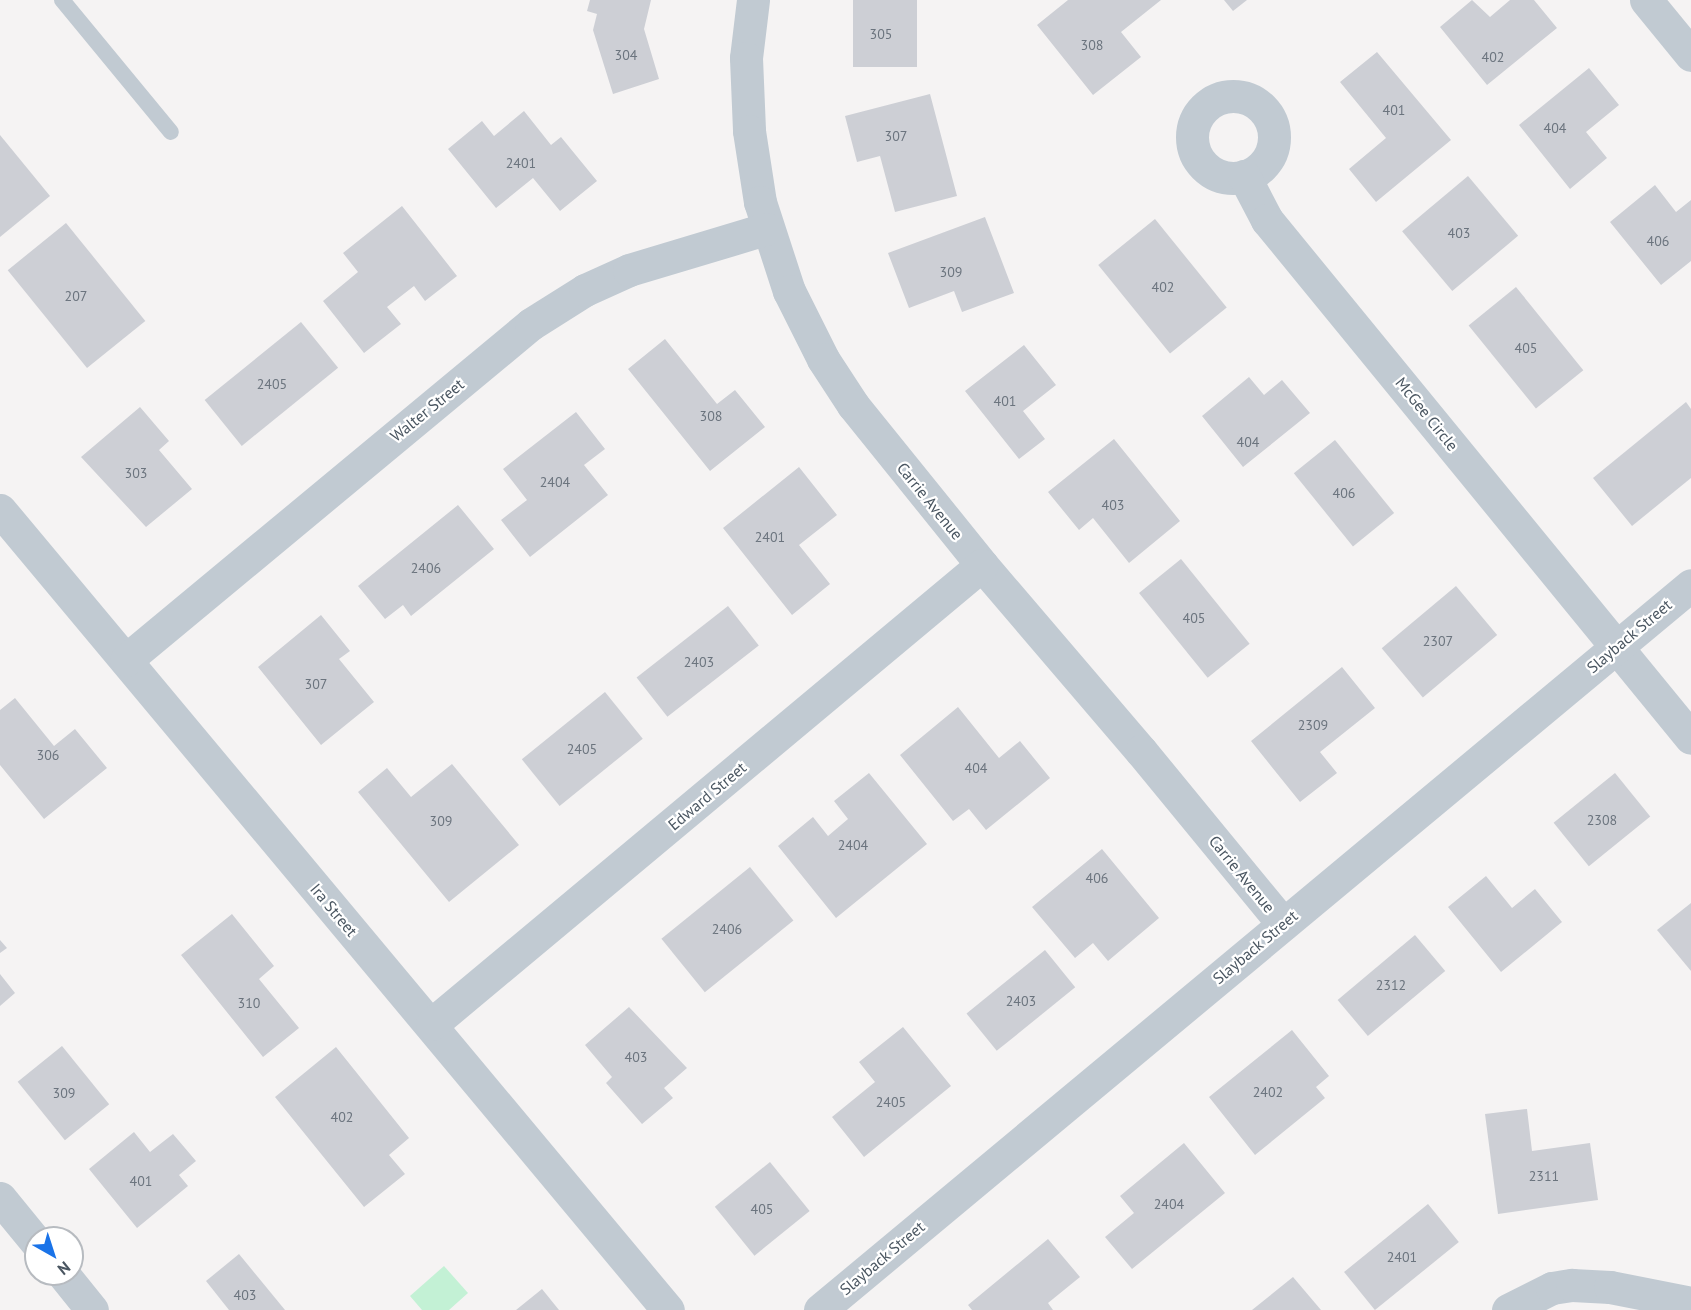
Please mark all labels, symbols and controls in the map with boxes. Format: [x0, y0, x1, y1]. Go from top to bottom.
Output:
house number: 305 [870, 26, 892, 42]
house number: 308 [1081, 37, 1103, 53]
house number: 304 [615, 47, 637, 63]
house number: 402 [1482, 49, 1504, 65]
house number: 401 [1383, 102, 1405, 118]
house number: 404 [1544, 120, 1566, 136]
house number: 307 [885, 128, 907, 144]
house number: 2401 [506, 155, 536, 171]
house number: 403 [1448, 225, 1470, 241]
house number: 406 [1647, 233, 1669, 249]
house number: 309 [940, 264, 962, 280]
house number: 402 [1152, 279, 1174, 295]
house number: 207 [65, 288, 87, 304]
house number: 405 [1515, 340, 1537, 356]
street label: McGee Circle [1392, 373, 1462, 455]
street label: Walter Street [386, 374, 468, 446]
house number: 2405 [257, 376, 287, 392]
house number: 401 [994, 393, 1016, 409]
house number: 308 [700, 408, 722, 424]
house number: 404 [1237, 434, 1259, 450]
street label: Carrie Avenue [893, 458, 967, 544]
house number: 303 [125, 465, 147, 481]
house number: 2404 [540, 474, 570, 490]
house number: 406 [1333, 485, 1355, 501]
house number: 403 [1102, 497, 1124, 513]
house number: 2401 [755, 529, 785, 545]
house number: 2406 [411, 560, 441, 576]
street label: Slayback Street [1583, 595, 1675, 677]
house number: 405 [1183, 610, 1205, 626]
house number: 2307 [1423, 633, 1453, 649]
house number: 2403 [684, 654, 714, 670]
house number: 307 [305, 676, 327, 692]
house number: 2309 [1298, 717, 1328, 733]
house number: 2405 [567, 741, 597, 757]
house number: 306 [37, 747, 59, 763]
street label: Edward Street [664, 758, 750, 834]
house number: 404 [965, 760, 987, 776]
house number: 2308 [1587, 812, 1617, 828]
house number: 309 [430, 813, 452, 829]
street label: Carrie Avenue [1205, 831, 1279, 917]
house number: 2404 [838, 837, 868, 853]
house number: 406 [1086, 870, 1108, 886]
street label: Ira Street [306, 880, 362, 940]
street label: Slayback Street [1209, 906, 1301, 988]
house number: 2406 [712, 921, 742, 937]
house number: 2312 [1376, 977, 1406, 993]
house number: 2403 [1006, 993, 1036, 1009]
house number: 310 [238, 995, 260, 1011]
house number: 403 [625, 1049, 647, 1065]
house number: 2402 [1253, 1084, 1283, 1100]
house number: 309 [53, 1085, 75, 1101]
house number: 2405 [876, 1094, 906, 1110]
house number: 402 [331, 1109, 353, 1125]
house number: 2311 [1529, 1168, 1559, 1184]
house number: 401 [130, 1173, 152, 1189]
house number: 2404 [1154, 1196, 1184, 1212]
house number: 405 [751, 1201, 773, 1217]
street label: Slayback Street [836, 1217, 928, 1299]
north arrow [24, 1226, 84, 1286]
house number: 2401 [1387, 1249, 1417, 1265]
text: N [54, 1257, 74, 1280]
house number: 403 [234, 1287, 256, 1303]

